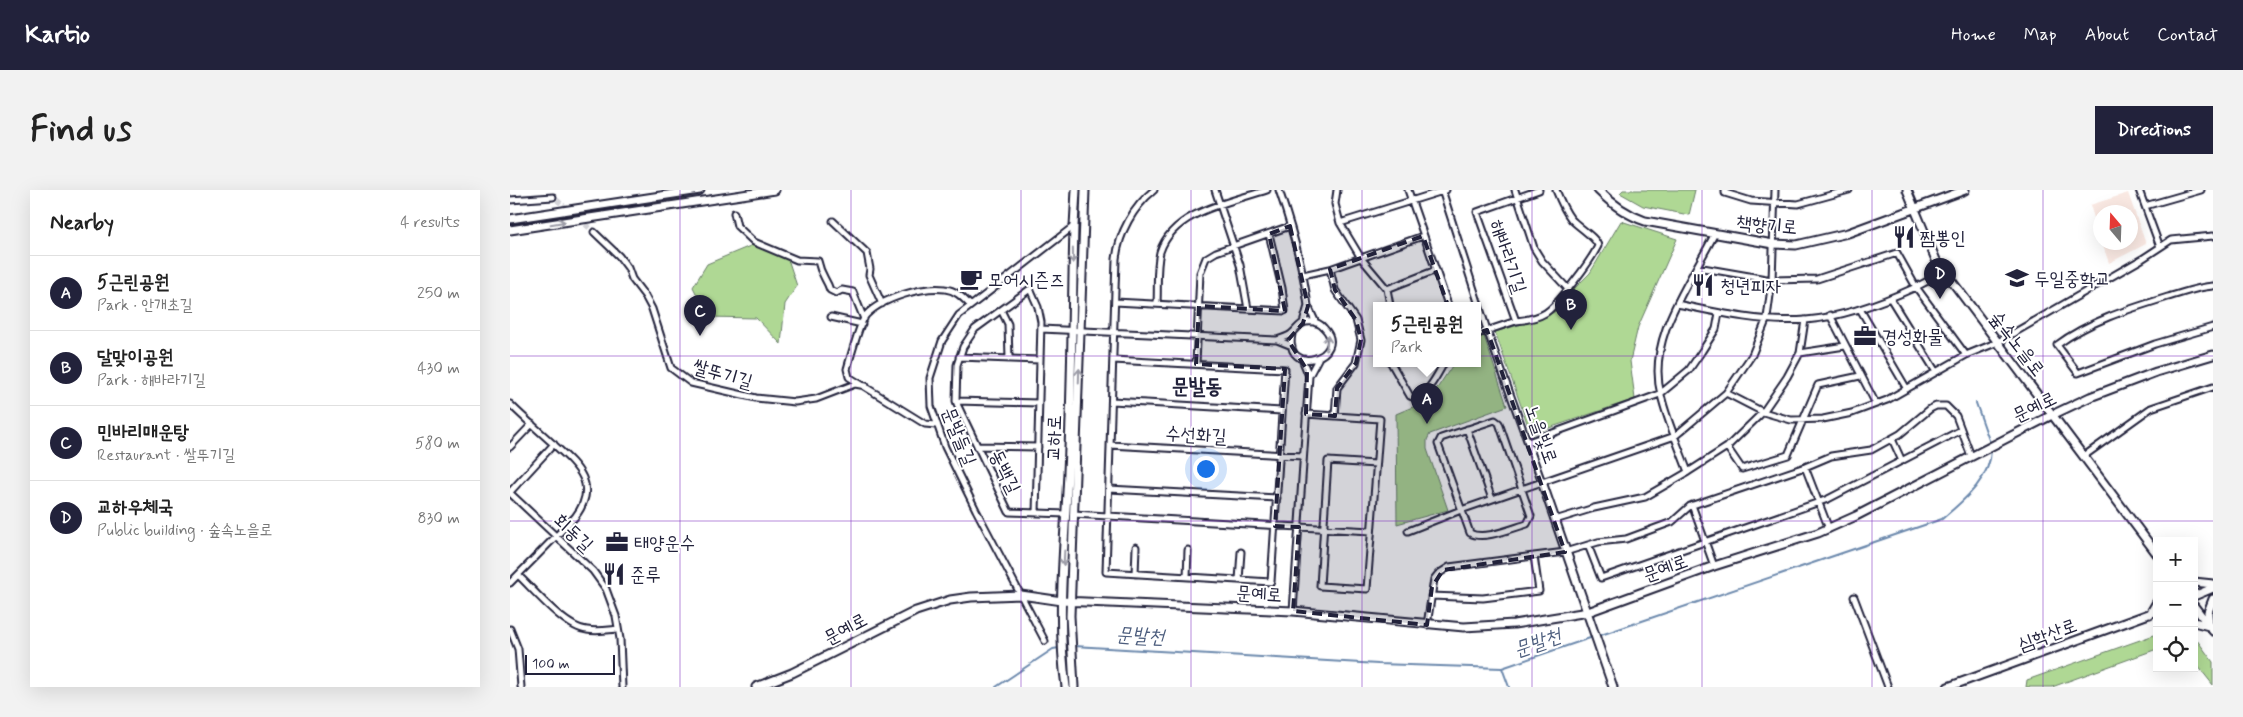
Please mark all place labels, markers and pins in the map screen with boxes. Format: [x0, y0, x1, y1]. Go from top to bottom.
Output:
restaurant icon: 짬뽕인 [1891, 224, 1917, 250]
place label: 짬뽕인 [1920, 226, 1966, 251]
pin: D [1924, 258, 1956, 299]
school or university icon: 두일중학교 [2004, 265, 2030, 291]
cafe icon: 모어시즌즈 [958, 266, 984, 292]
place label: 두일중학교 [2034, 267, 2110, 292]
place label: 모어시즌즈 [988, 268, 1064, 293]
restaurant icon: 청년피자 [1690, 272, 1716, 298]
place label: 청년피자 [1720, 274, 1781, 299]
pin: B [1555, 289, 1587, 330]
pin: C [684, 295, 716, 336]
office icon: 경성화물 [1852, 323, 1878, 349]
place label: 경성화물 [1882, 325, 1943, 350]
pin: A [1411, 383, 1443, 424]
office icon: 태양운수 [604, 529, 630, 555]
place label: 태양운수 [634, 531, 695, 556]
restaurant icon: 준루 [601, 561, 627, 587]
place label: 준루 [630, 563, 661, 588]

